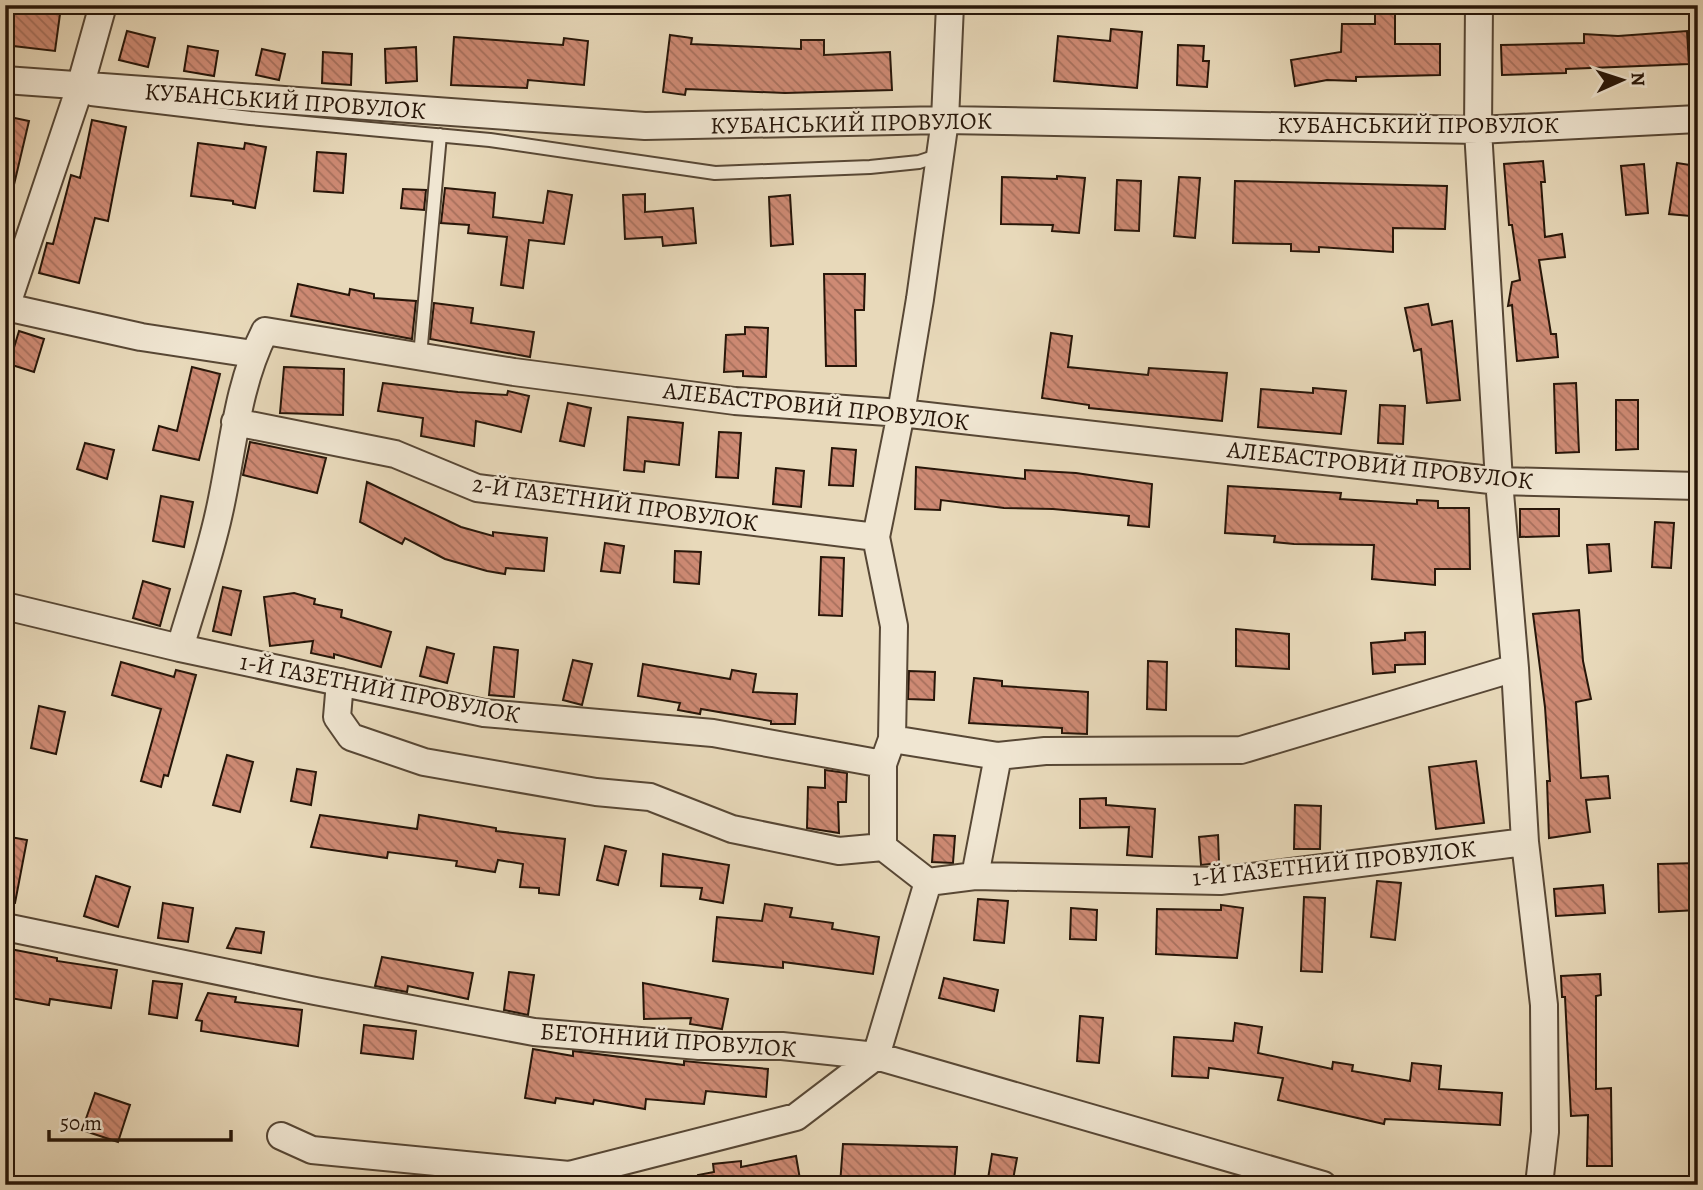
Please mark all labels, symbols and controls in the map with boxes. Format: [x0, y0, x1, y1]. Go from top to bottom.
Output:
north arrow [1588, 46, 1658, 116]
text: N [1625, 72, 1651, 87]
street label: КУБАНСЬКИЙ ПРОВУЛОК [143, 75, 427, 127]
street label: КУБАНСЬКИЙ ПРОВУЛОК [710, 105, 993, 141]
street label: КУБАНСЬКИЙ ПРОВУЛОК [1277, 109, 1560, 141]
street label: АЛЕБАСТРОВИЙ ПРОВУЛОК [661, 374, 971, 438]
street label: АЛЕБАСТРОВИЙ ПРОВУЛОК [1225, 433, 1535, 497]
street label: 2-Й ГАЗЕТНИЙ ПРОВУЛОК [470, 467, 760, 539]
street label: 1-Й ГАЗЕТНИЙ ПРОВУЛОК [237, 645, 523, 731]
street label: 1-Й ГАЗЕТНИЙ ПРОВУЛОК [1191, 832, 1478, 894]
street label: БЕТОННИЙ ПРОВУЛОК [539, 1015, 798, 1065]
scale bar [49, 1099, 231, 1143]
text: 50 m [60, 1109, 102, 1137]

